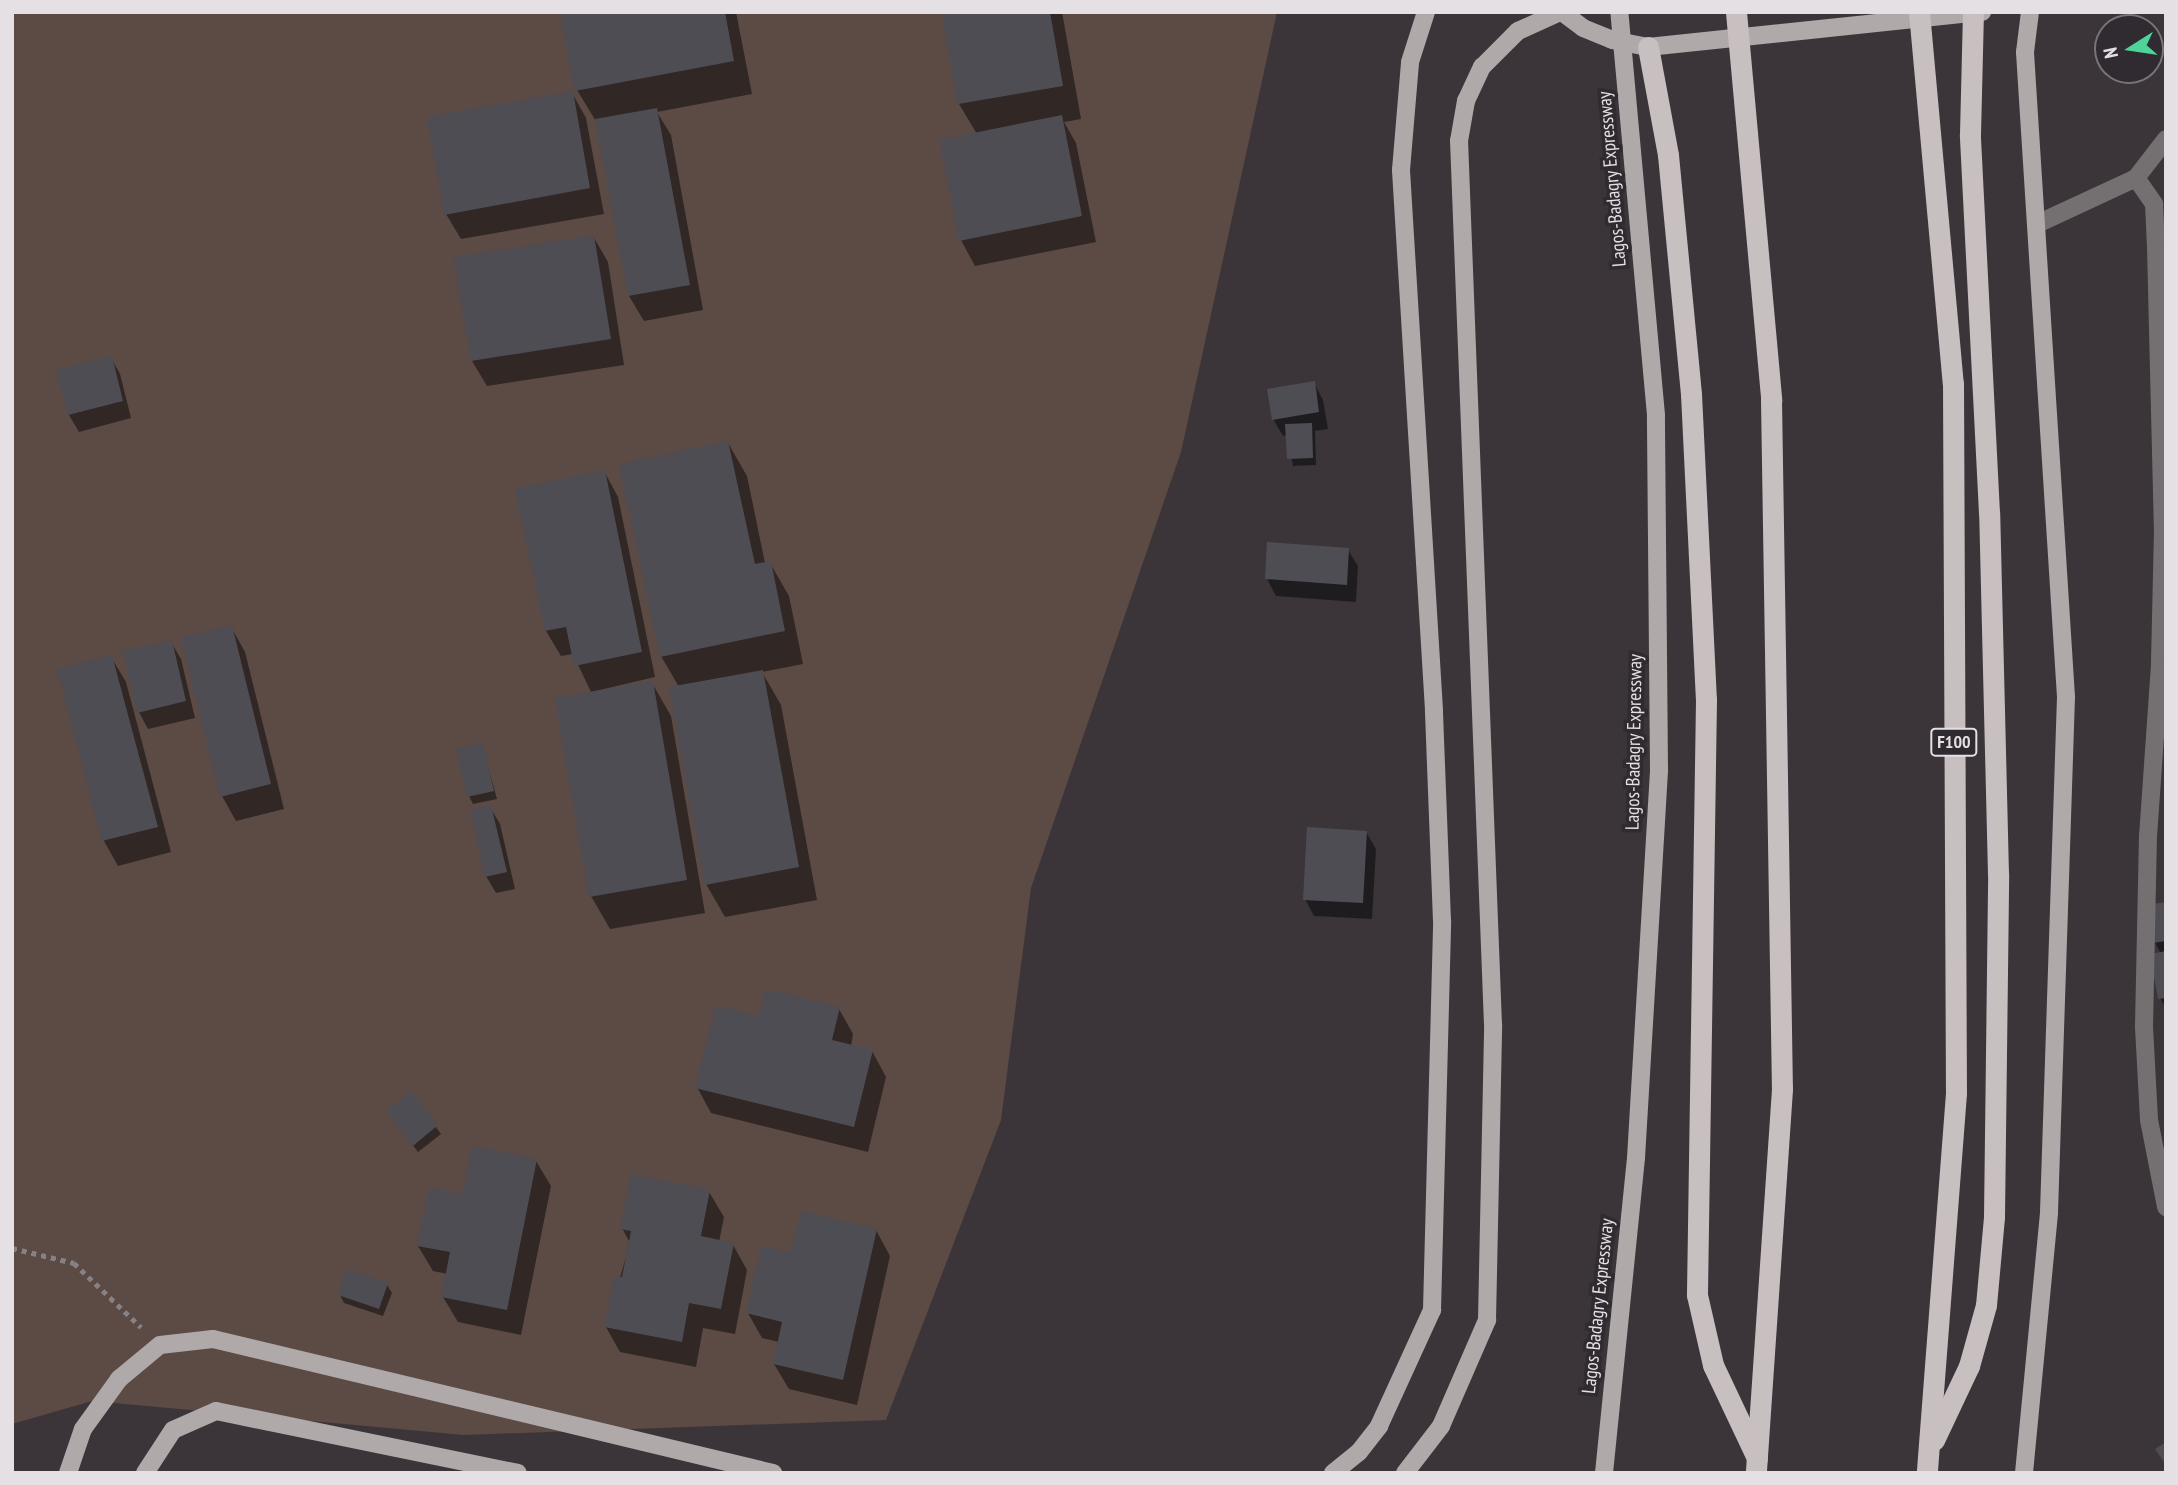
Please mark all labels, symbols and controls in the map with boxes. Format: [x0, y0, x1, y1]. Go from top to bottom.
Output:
north arrow [2094, 14, 2164, 84]
text: N [2098, 45, 2123, 60]
street label: Lagos-Badagry Expressway [1593, 90, 1631, 268]
street label: Lagos-Badagry Expressway [1621, 653, 1647, 831]
road number: F100 [1930, 728, 1979, 756]
street label: Lagos-Badagry Expressway [1577, 1217, 1619, 1395]

